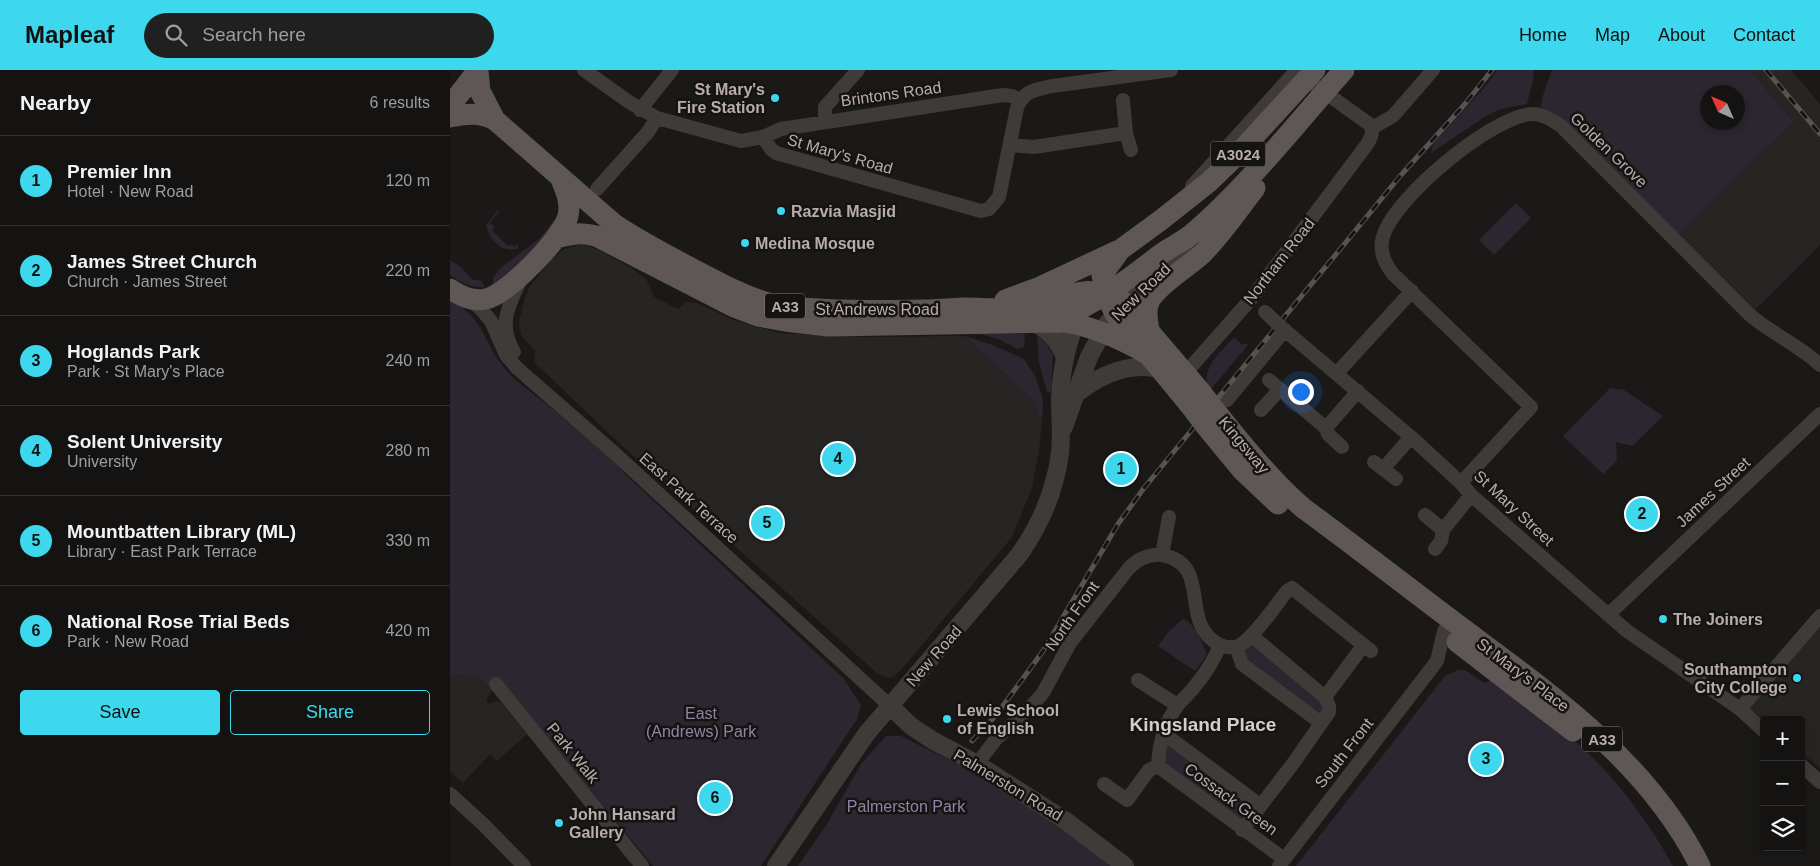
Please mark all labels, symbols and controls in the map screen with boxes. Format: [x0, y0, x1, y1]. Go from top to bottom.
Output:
search box [144, 13, 494, 58]
text: Mapleaf [25, 21, 114, 48]
icon: search [162, 21, 190, 49]
text: Search here [202, 24, 306, 45]
text: Home [1519, 25, 1567, 45]
text: Map [1595, 25, 1630, 45]
text: About [1658, 25, 1705, 45]
text: Contact [1733, 25, 1795, 45]
street label: Brintons Road [840, 79, 942, 109]
place label: St Mary's Fire Station [677, 81, 765, 116]
north arrow [1700, 85, 1745, 130]
text: Nearby [20, 91, 91, 114]
marker: St Mary's Fire Station [769, 92, 781, 104]
text: 6 results [370, 94, 430, 111]
street label: Golden Grove [1567, 109, 1651, 191]
street label: St Mary's Road [785, 131, 895, 177]
road number: A3024 [1210, 142, 1266, 166]
text: Premier Inn [67, 161, 172, 182]
text: 1 [32, 172, 40, 189]
text: 120 m [386, 172, 430, 189]
text: Hotel · New Road [67, 183, 193, 200]
place label: Razvia Masjid [791, 203, 896, 220]
marker: Razvia Masjid [775, 205, 787, 217]
street label: Northam Road [1240, 215, 1318, 307]
place label: Medina Mosque [755, 235, 875, 252]
marker: Medina Mosque [739, 237, 751, 249]
text: James Street Church [67, 251, 257, 272]
street label: New Road [1108, 260, 1174, 324]
text: 2 [32, 262, 40, 279]
text: 220 m [386, 262, 430, 279]
text: Church · James Street [67, 273, 227, 290]
road number: A33 [765, 294, 805, 318]
street label: St Andrews Road [815, 301, 939, 318]
text: Hoglands Park [67, 341, 200, 362]
text: 3 [32, 352, 40, 369]
text: 240 m [386, 352, 430, 369]
text: Park · St Mary's Place [67, 363, 225, 380]
your location [1288, 379, 1314, 405]
street label: Kingsway [1215, 413, 1273, 477]
text: Solent University [67, 431, 222, 452]
pin: 4 [822, 440, 854, 478]
text: 4 [32, 442, 40, 459]
text: 280 m [386, 442, 430, 459]
street label: East Park Terrace [636, 449, 742, 547]
pin: 1 [1105, 450, 1137, 488]
text: University [67, 453, 137, 470]
street label: James Street [1673, 453, 1754, 530]
street label: St Mary Street [1471, 467, 1558, 549]
pin: 2 [1626, 495, 1658, 533]
pin: 5 [751, 504, 783, 542]
text: Mountbatten Library (ML) [67, 521, 296, 542]
text: 5 [32, 532, 40, 549]
text: 330 m [386, 532, 430, 549]
text: Library · East Park Terrace [67, 543, 257, 560]
street label: North Front [1042, 578, 1102, 654]
text: National Rose Trial Beds [67, 611, 290, 632]
place label: The Joiners [1673, 611, 1763, 628]
marker: The Joiners [1657, 613, 1669, 625]
text: 6 [32, 622, 40, 639]
text: 420 m [386, 622, 430, 639]
street label: New Road [903, 622, 965, 690]
text: Park · New Road [67, 633, 189, 650]
street label: St Mary's Place [1474, 635, 1572, 715]
place label: Southampton City College [1684, 661, 1787, 696]
marker: Southampton City College [1791, 672, 1803, 684]
button: Save [20, 690, 220, 735]
button: Share [230, 690, 430, 735]
place label: Lewis School of English [957, 702, 1059, 737]
park label: East (Andrews) Park [646, 705, 757, 740]
marker: Lewis School of English [941, 713, 953, 725]
district label: Kingsland Place [1130, 714, 1276, 735]
street label: South Front [1312, 714, 1377, 791]
map controls [1760, 716, 1805, 851]
button: + [1760, 716, 1805, 761]
street label: Park Walk [544, 720, 603, 787]
road number: A33 [1582, 726, 1622, 752]
pin: 3 [1470, 740, 1502, 778]
street label: Palmerston Road [951, 746, 1065, 824]
street label: Cossack Green [1181, 760, 1281, 838]
button: − [1760, 761, 1805, 806]
pin: 6 [699, 779, 731, 817]
park label: Palmerston Park [847, 798, 966, 815]
place label: John Hansard Gallery [569, 806, 676, 841]
button: layers [1760, 806, 1805, 851]
marker: John Hansard Gallery [553, 817, 565, 829]

